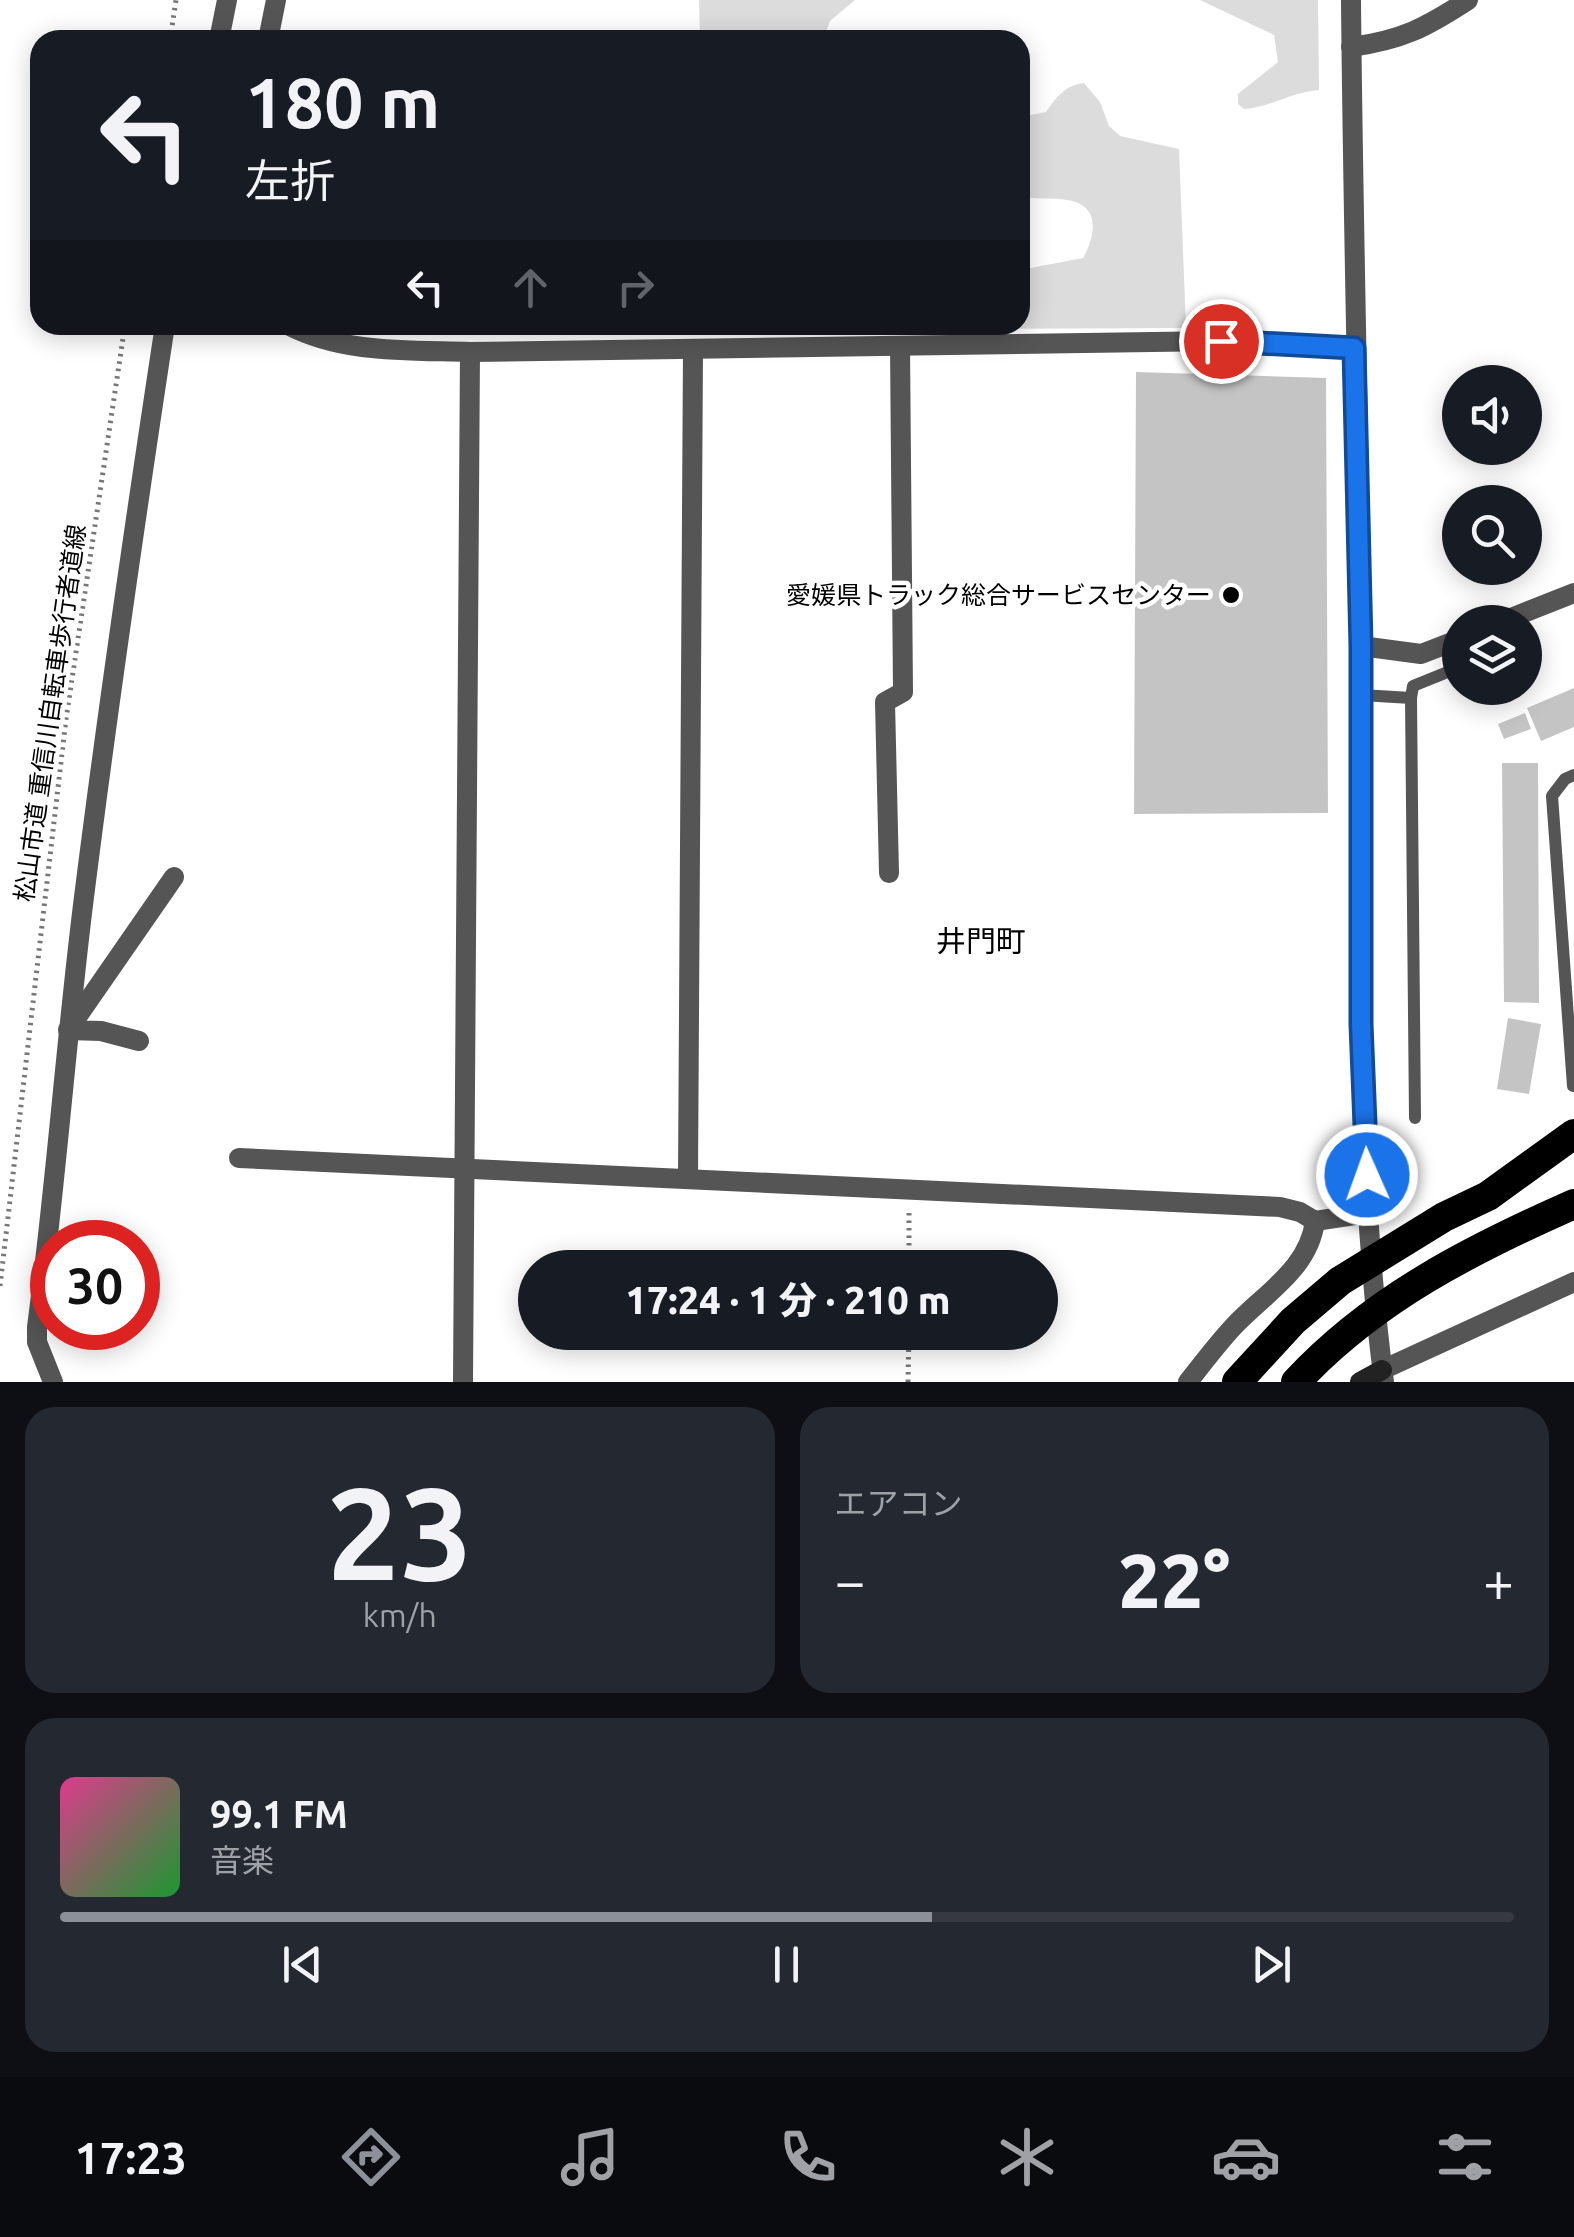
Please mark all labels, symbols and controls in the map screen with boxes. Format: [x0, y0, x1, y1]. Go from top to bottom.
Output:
text: 180 m [245, 63, 440, 141]
icon: left [80, 70, 210, 200]
text: 左折 [245, 155, 335, 206]
icon: left [398, 260, 453, 315]
icon: ahead [503, 260, 558, 315]
icon: right [608, 260, 663, 315]
pin [1179, 299, 1264, 384]
icon: arrive [1194, 314, 1249, 369]
map controls [1442, 365, 1542, 705]
button: sound [1442, 365, 1542, 465]
button: search [1442, 485, 1542, 585]
street label: 松山市道 重信川自転車歩行者道線 [10, 523, 90, 903]
place label: 愛媛県トラック総合サービスセンター [786, 581, 1211, 609]
marker: 愛媛県トラック総合サービスセンター [1220, 584, 1242, 606]
button: layers [1442, 605, 1542, 705]
district label: 井門町 [936, 924, 1026, 958]
position arrow [1315, 1123, 1419, 1227]
speed limit sign: 30 [30, 1220, 160, 1350]
text: 17:24 · 1 分 · 210 m [626, 1279, 950, 1321]
text: 23 [326, 1459, 473, 1605]
text: エアコン [835, 1485, 963, 1521]
text: 22° [1118, 1538, 1230, 1622]
text: − [835, 1550, 866, 1611]
text: + [1483, 1550, 1514, 1611]
text: km/h [363, 1597, 437, 1633]
text: 99.1 FM [210, 1793, 348, 1835]
text: 音楽 [210, 1842, 274, 1878]
icon: previous [275, 1937, 330, 1992]
icon: pause [759, 1937, 814, 1992]
icon: next [1244, 1937, 1299, 1992]
icon: directions [336, 2122, 406, 2192]
icon: music [555, 2122, 625, 2192]
icon: phone [773, 2122, 843, 2192]
icon: climate [992, 2122, 1062, 2192]
icon: car [1211, 2122, 1281, 2192]
icon: filters [1430, 2122, 1500, 2192]
text: 17:23 [74, 2132, 187, 2183]

